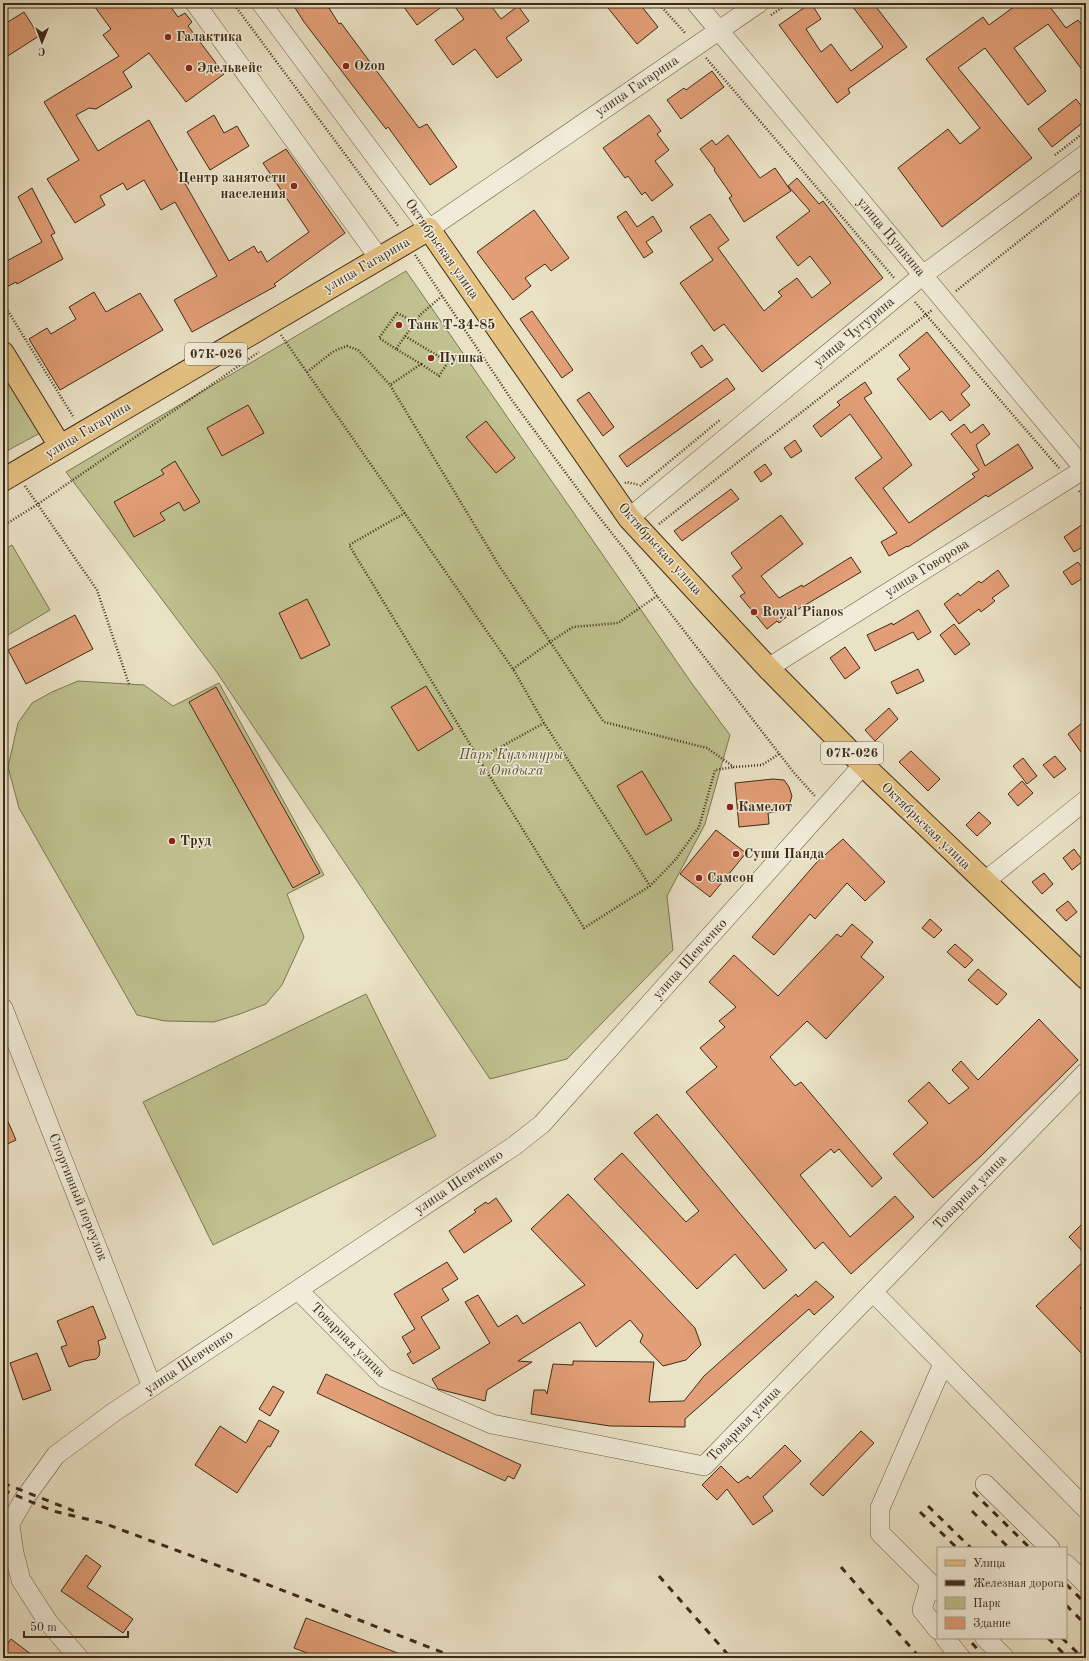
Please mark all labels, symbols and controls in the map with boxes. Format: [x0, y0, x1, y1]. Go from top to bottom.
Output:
north arrow [22, 22, 62, 62]
place label: Галактика [176, 30, 242, 44]
marker: Галактика [163, 32, 173, 42]
text: С [38, 45, 46, 56]
street label: улица Гагарина [593, 53, 681, 119]
place label: Ozon [354, 59, 385, 73]
place label: Эдельвейс [197, 61, 263, 75]
marker: Ozon [341, 61, 351, 71]
marker: Эдельвейс [184, 63, 194, 73]
place label: Центр занятости населения [178, 171, 286, 201]
marker: Центр занятости населения [289, 181, 299, 191]
street label: улица Пушкина [854, 195, 928, 279]
street label: Октябрьская улица [402, 196, 482, 302]
street label: улица Гагарина [322, 235, 413, 295]
street label: улица Чугурина [811, 294, 897, 370]
place label: Танк Т-34-85 [407, 318, 495, 332]
marker: Танк Т-34-85 [394, 320, 404, 330]
road number: 07К-026 [185, 343, 247, 365]
place label: Пушка [439, 351, 483, 365]
marker: Пушка [426, 353, 436, 363]
street label: улица Гагарина [43, 399, 133, 461]
street label: Октябрьская улица [615, 500, 705, 598]
street label: улица Говорова [882, 537, 972, 599]
place label: Royal Pianos [762, 605, 843, 619]
marker: Royal Pianos [749, 607, 759, 617]
road number: 07К-026 [821, 742, 883, 764]
park label: Парк Культуры и Отдыха [458, 748, 563, 778]
street label: Октябрьская улица [879, 780, 974, 872]
place label: Камелот [738, 800, 792, 814]
marker: Камелот [725, 802, 735, 812]
place label: Труд [180, 834, 212, 848]
marker: Труд [167, 836, 177, 846]
place label: Суши Панда [744, 847, 824, 861]
marker: Суши Панда [731, 849, 741, 859]
place label: Самсон [707, 871, 754, 885]
marker: Самсон [694, 873, 704, 883]
street label: улица Шевченко [650, 916, 730, 1002]
street label: Спортивный переулок [46, 1131, 110, 1263]
street label: улица Шевченко [412, 1147, 506, 1217]
street label: Товарная улица [931, 1152, 1009, 1232]
street label: Товарная улица [308, 1300, 388, 1380]
street label: улица Шевченко [142, 1327, 236, 1397]
street label: Товарная улица [705, 1384, 783, 1464]
legend [937, 1547, 1067, 1639]
text: Улица [973, 1558, 1006, 1570]
text: Железная дорога [973, 1578, 1064, 1590]
text: Парк [973, 1598, 1001, 1610]
scale bar [24, 1613, 128, 1639]
text: Здание [973, 1618, 1011, 1630]
text: 50 m [30, 1621, 57, 1634]

